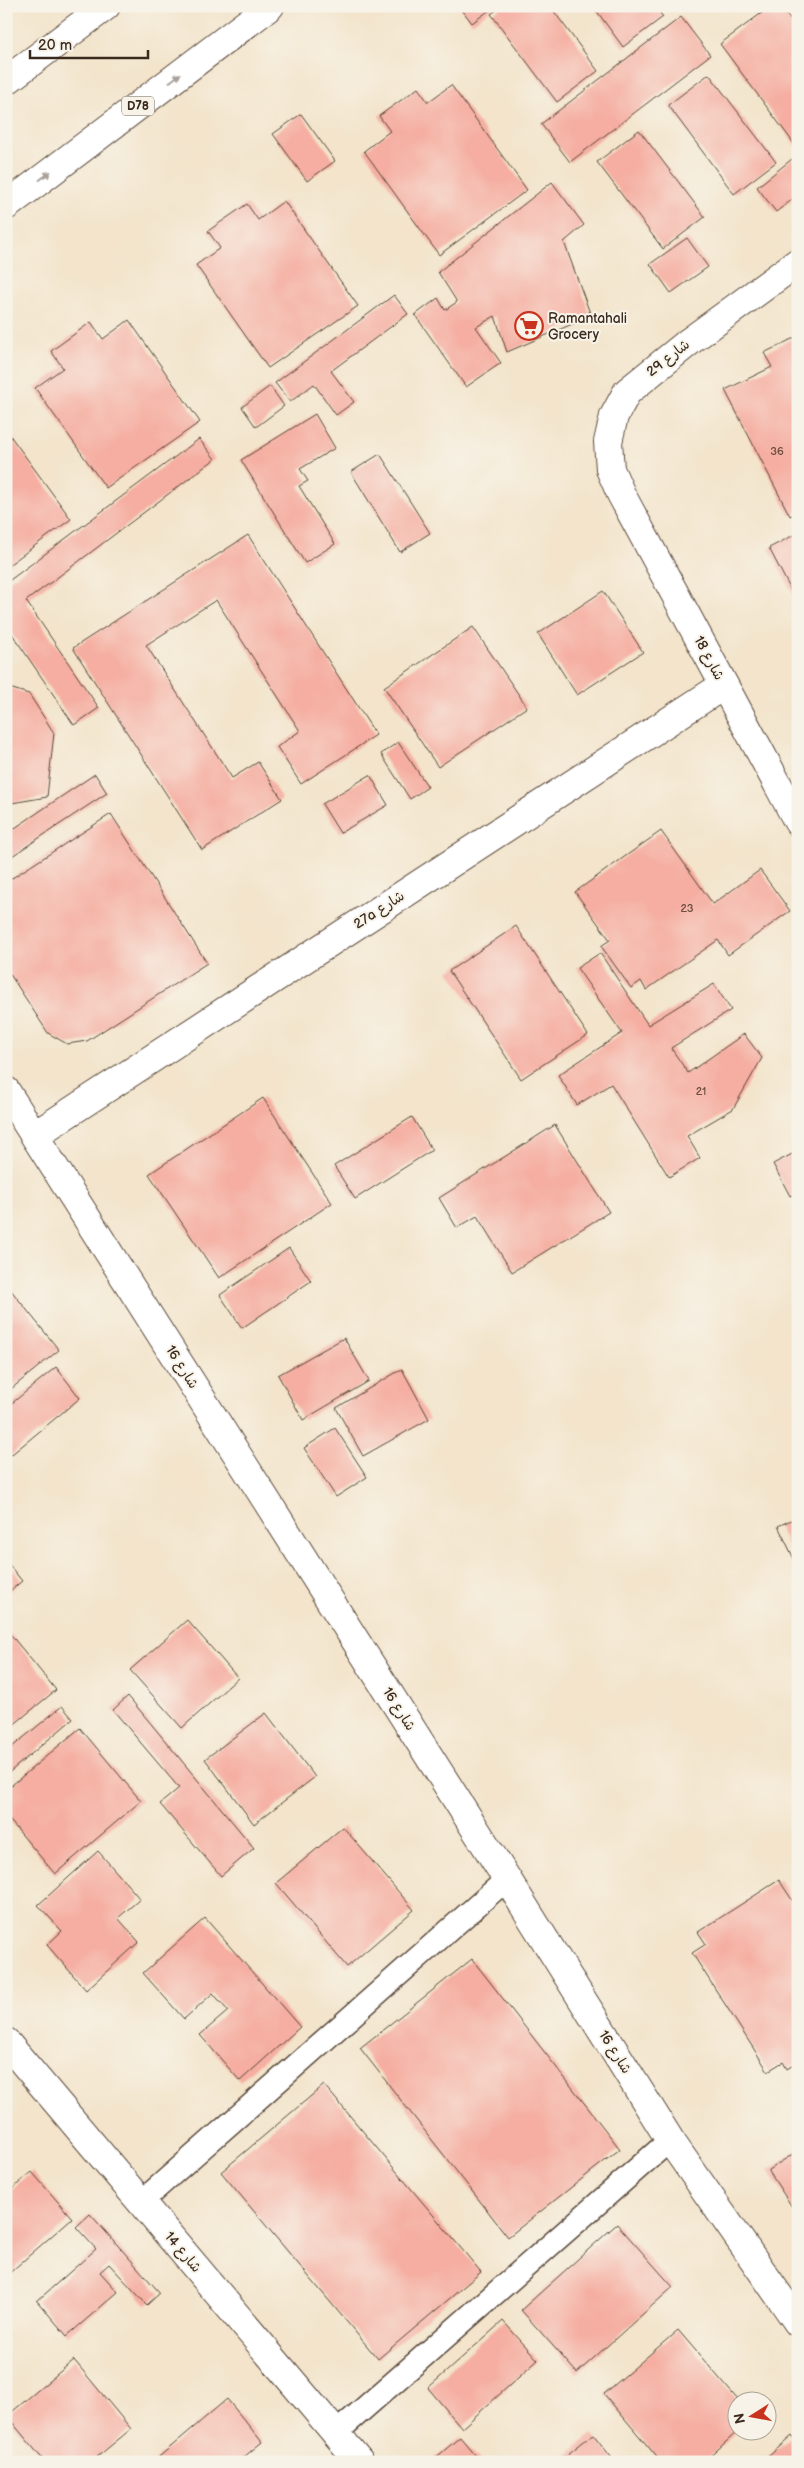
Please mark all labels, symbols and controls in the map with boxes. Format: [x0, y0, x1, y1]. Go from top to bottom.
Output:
scale bar [30, 28, 148, 60]
text: 20 m [38, 36, 72, 55]
one-way arrow [168, 73, 182, 83]
road number: D78 [122, 96, 154, 115]
one-way arrow [38, 171, 51, 182]
place label: Ramantahali Grocery [548, 310, 627, 343]
supermarket icon: Ramantahali Grocery [514, 311, 544, 341]
street label: شارع 29 [643, 336, 694, 381]
house number: 36 [770, 445, 784, 458]
street label: شارع 18 [689, 633, 728, 684]
street label: 27a شارع [350, 887, 408, 934]
house number: 23 [680, 902, 694, 915]
house number: 21 [696, 1085, 706, 1098]
street label: شارع 16 [161, 1342, 202, 1392]
street label: شارع 16 [378, 1684, 419, 1734]
street label: شارع 16 [594, 2027, 635, 2077]
street label: شارع 14 [160, 2228, 205, 2277]
north arrow [726, 2390, 776, 2440]
text: N [730, 2412, 749, 2425]

